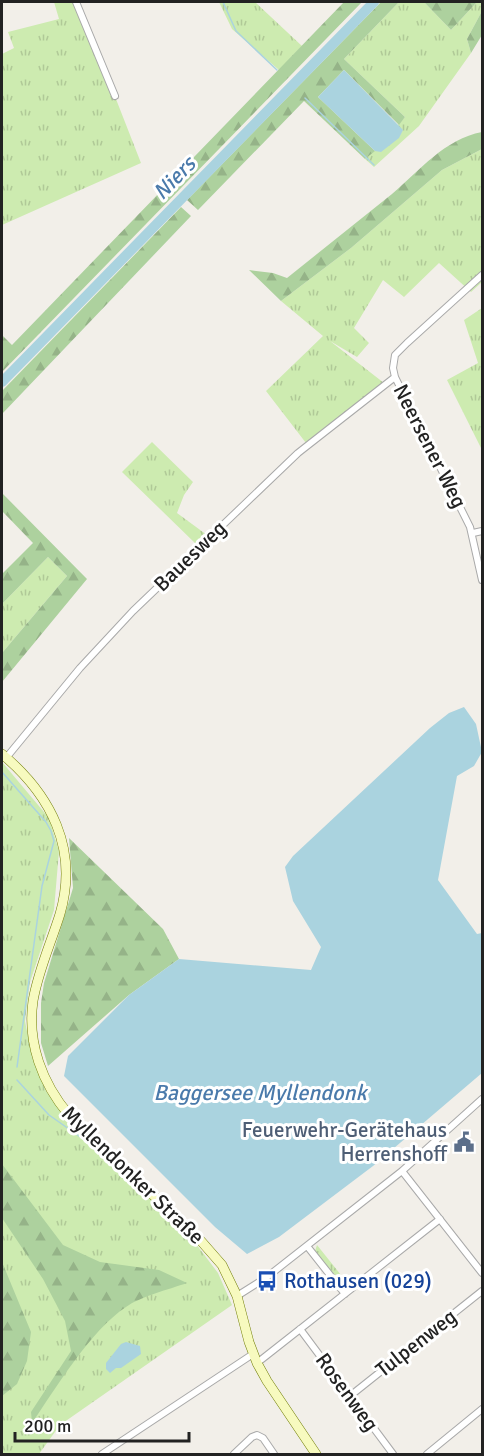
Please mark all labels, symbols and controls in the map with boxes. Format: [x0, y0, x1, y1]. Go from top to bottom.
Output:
water label: Niers [147, 149, 203, 205]
street label: Neersener Weg [388, 380, 472, 512]
street label: Bauesweg [148, 515, 232, 597]
water label: Baggersee Myllendonk [154, 1079, 368, 1106]
street label: Myllendonker Straße [56, 1100, 210, 1250]
place label: Feuerwehr-Gerätehaus Herrenshoff [242, 1117, 449, 1167]
public building icon: Feuerwehr-Gerätehaus Herrenshoff [452, 1130, 476, 1154]
place label: Rothausen (029) [284, 1268, 432, 1294]
bus stop icon: Rothausen (029) [255, 1269, 279, 1293]
street label: Tulpenweg [370, 1303, 462, 1383]
street label: Rosenweg [310, 1348, 384, 1436]
scale bar [15, 1405, 189, 1443]
text: 200 m [24, 1415, 71, 1437]

